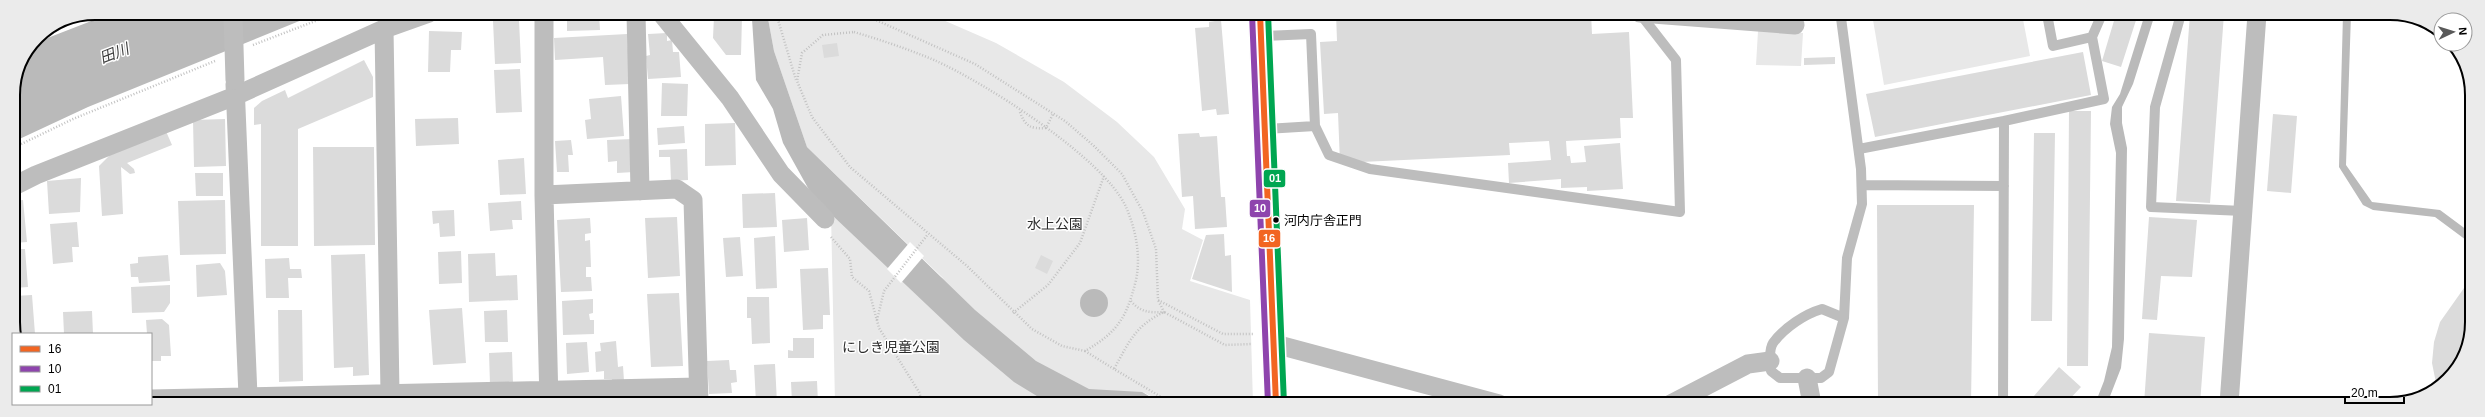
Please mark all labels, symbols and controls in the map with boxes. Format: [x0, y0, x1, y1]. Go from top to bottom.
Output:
north arrow [2433, 12, 2473, 52]
text: N [2457, 27, 2469, 36]
water label: 田川 [97, 39, 133, 66]
line badge: 01 [1263, 169, 1286, 188]
text: 01 [1269, 172, 1281, 184]
line badge: 10 [1249, 199, 1271, 218]
text: 10 [1254, 202, 1266, 214]
place label: 河内庁舎正門 [1284, 213, 1362, 228]
marker: 河内庁舎正門 [1271, 215, 1281, 225]
park label: 水上公園 [1027, 216, 1083, 232]
line badge: 16 [1258, 229, 1281, 248]
text: 16 [1263, 232, 1275, 244]
legend [12, 333, 152, 405]
park label: にしき児童公園 [842, 339, 940, 355]
text: 16 [48, 342, 62, 356]
text: 10 [48, 362, 62, 376]
scale bar [2345, 379, 2404, 405]
text: 01 [48, 382, 62, 396]
text: 20 m [2351, 386, 2378, 400]

